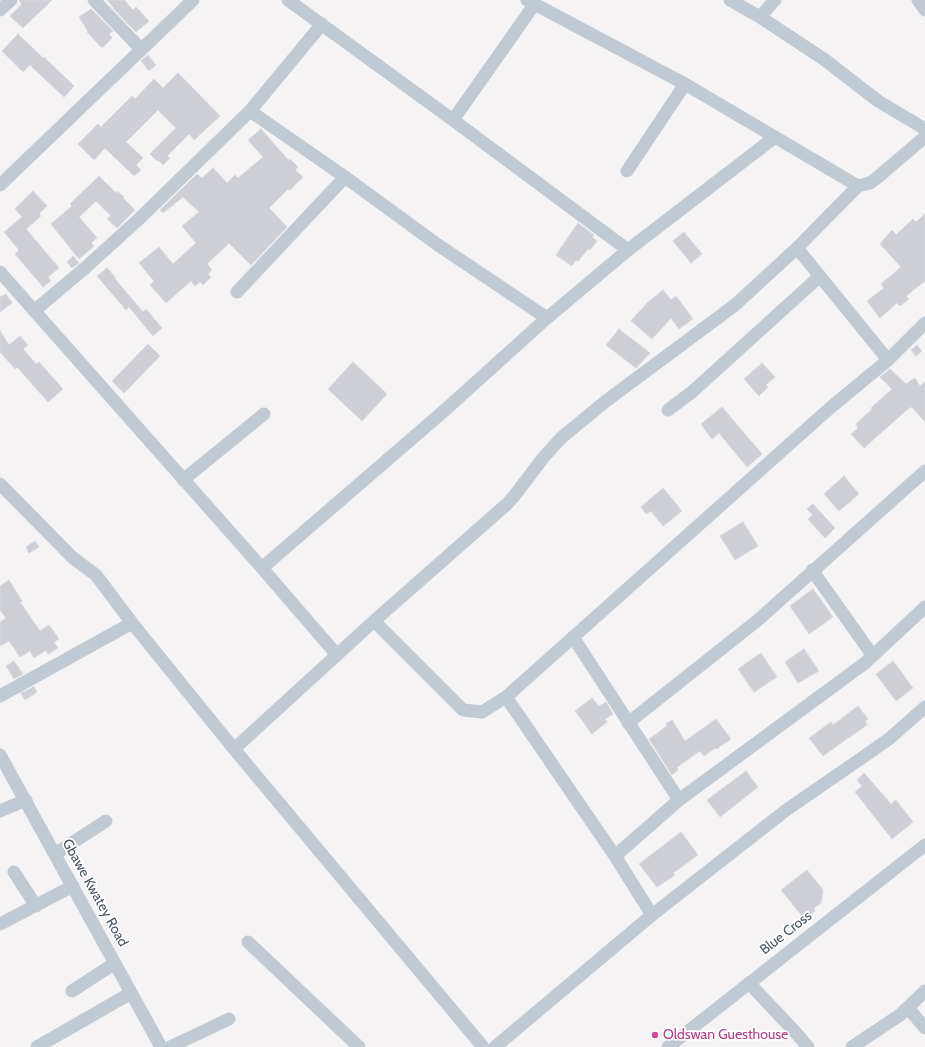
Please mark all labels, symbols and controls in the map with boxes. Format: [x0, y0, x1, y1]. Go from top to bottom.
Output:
street label: Gbawe Kwatey Road [58, 836, 132, 950]
street label: Blue Cross [757, 908, 815, 958]
place label: Oldswan Guesthouse [663, 1027, 788, 1043]
marker: Oldswan Guesthouse [650, 1030, 660, 1040]

